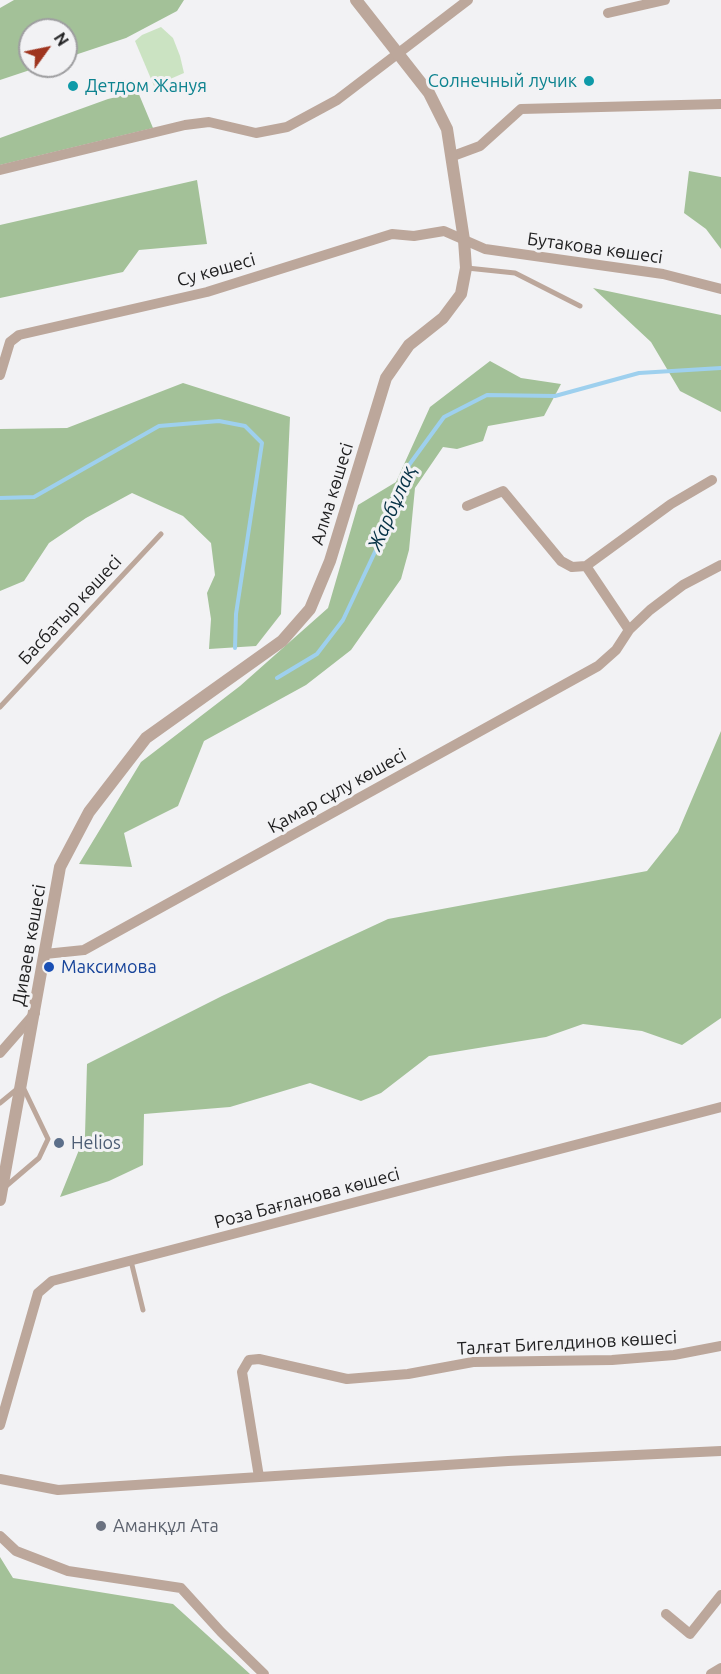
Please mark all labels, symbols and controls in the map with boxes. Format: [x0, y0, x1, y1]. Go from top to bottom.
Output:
north arrow [18, 18, 78, 78]
text: N [51, 29, 72, 49]
place label: Солнечный лучик [428, 70, 577, 92]
marker: Солнечный лучик [582, 74, 596, 88]
place label: Детдом Жануя [85, 75, 207, 97]
marker: Детдом Жануя [66, 79, 80, 93]
street label: Бутакова көшесі [526, 228, 664, 268]
street label: Су көшесі [174, 249, 258, 291]
street label: Алма көшесі [306, 440, 358, 548]
water label: Жарбұлақ [363, 462, 421, 554]
street label: Басбатыр көшесі [14, 551, 126, 669]
street label: Қамар сұлу көшесі [264, 744, 410, 838]
street label: Диваев көшесі [8, 883, 50, 1007]
place label: Максимова [61, 956, 157, 978]
marker: Максимова [42, 960, 56, 974]
place label: Helios [71, 1132, 121, 1154]
marker: Helios [52, 1136, 66, 1150]
street label: Роза Бағланова көшесі [212, 1163, 402, 1233]
street label: Талғат Бигелдинов көшесі [456, 1326, 678, 1360]
place label: Аманқұл Ата [113, 1515, 219, 1537]
marker: Аманқұл Ата [94, 1519, 108, 1533]

